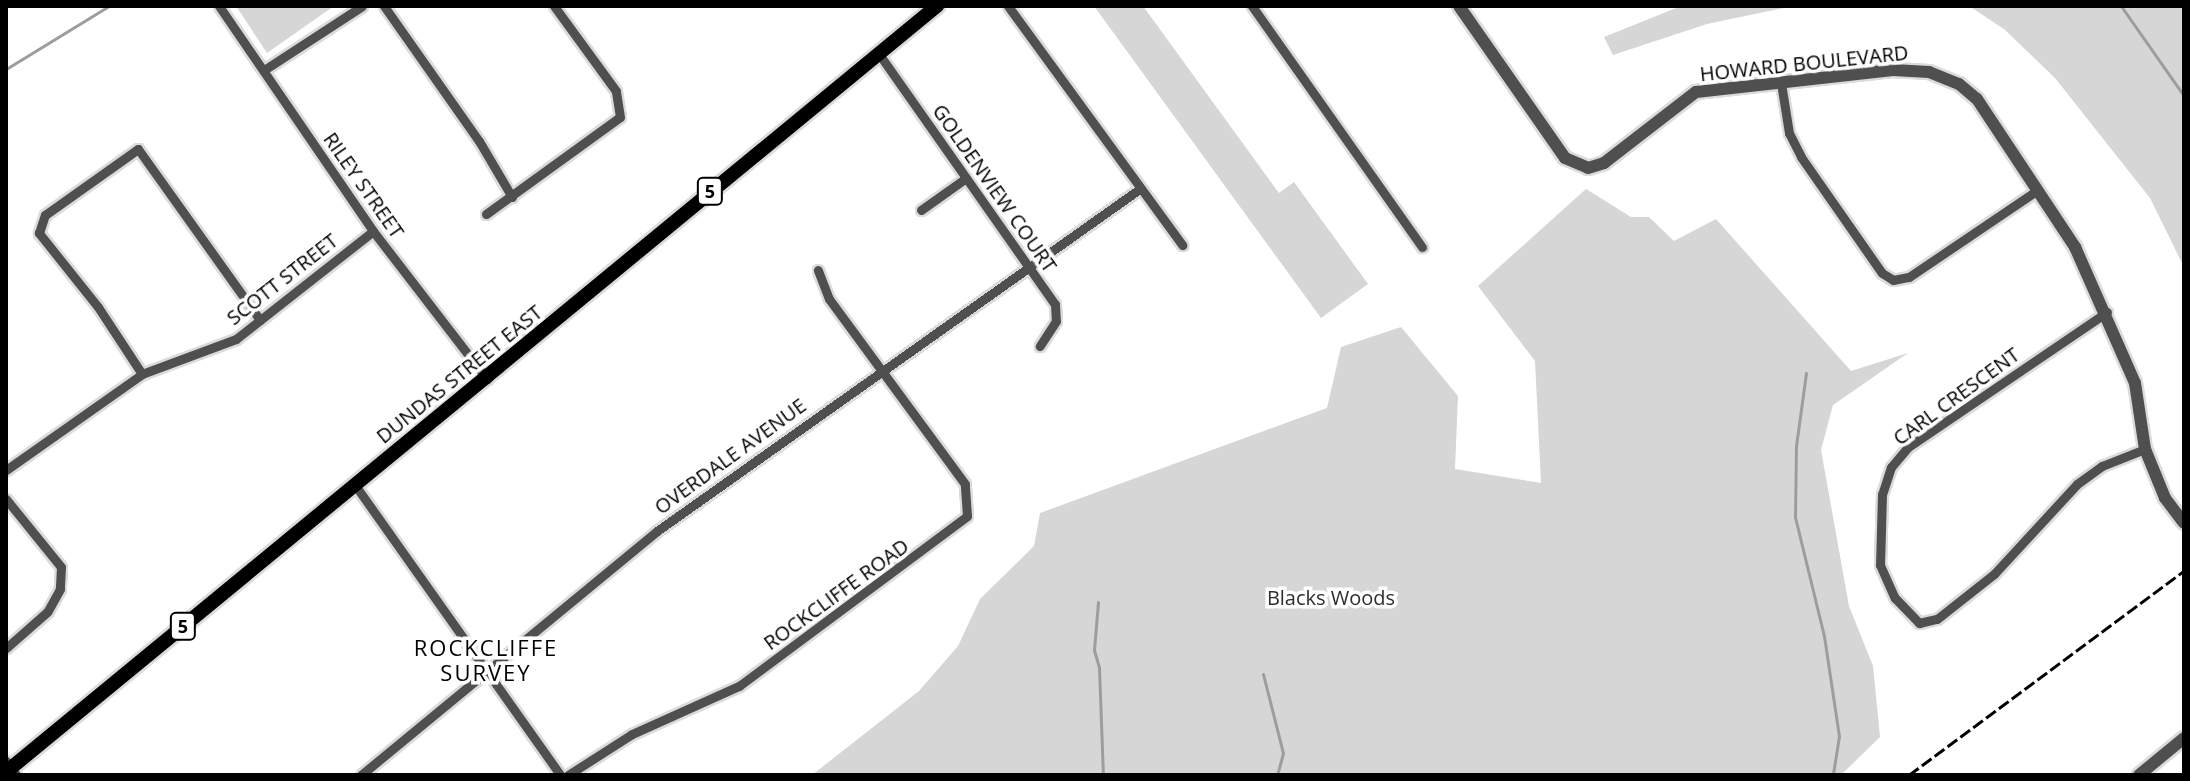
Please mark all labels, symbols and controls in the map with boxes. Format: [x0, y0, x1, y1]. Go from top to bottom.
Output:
street label: HOWARD BOULEVARD [1699, 40, 1909, 86]
street label: GOLDENVIEW COURT [928, 99, 1062, 277]
street label: RILEY STREET [319, 128, 409, 242]
road number: 5 [696, 177, 724, 205]
street label: SCOTT STREET [222, 228, 342, 330]
street label: DUNDAS STREET EAST [371, 300, 547, 448]
street label: CARL CRESCENT [1888, 342, 2024, 450]
street label: OVERDALE AVENUE [650, 393, 810, 519]
street label: ROCKCLIFFE ROAD [759, 533, 913, 655]
park label: Blacks Woods [1267, 585, 1395, 609]
road number: 5 [169, 612, 197, 640]
district label: ROCKCLIFFE SURVEY [414, 634, 558, 686]

